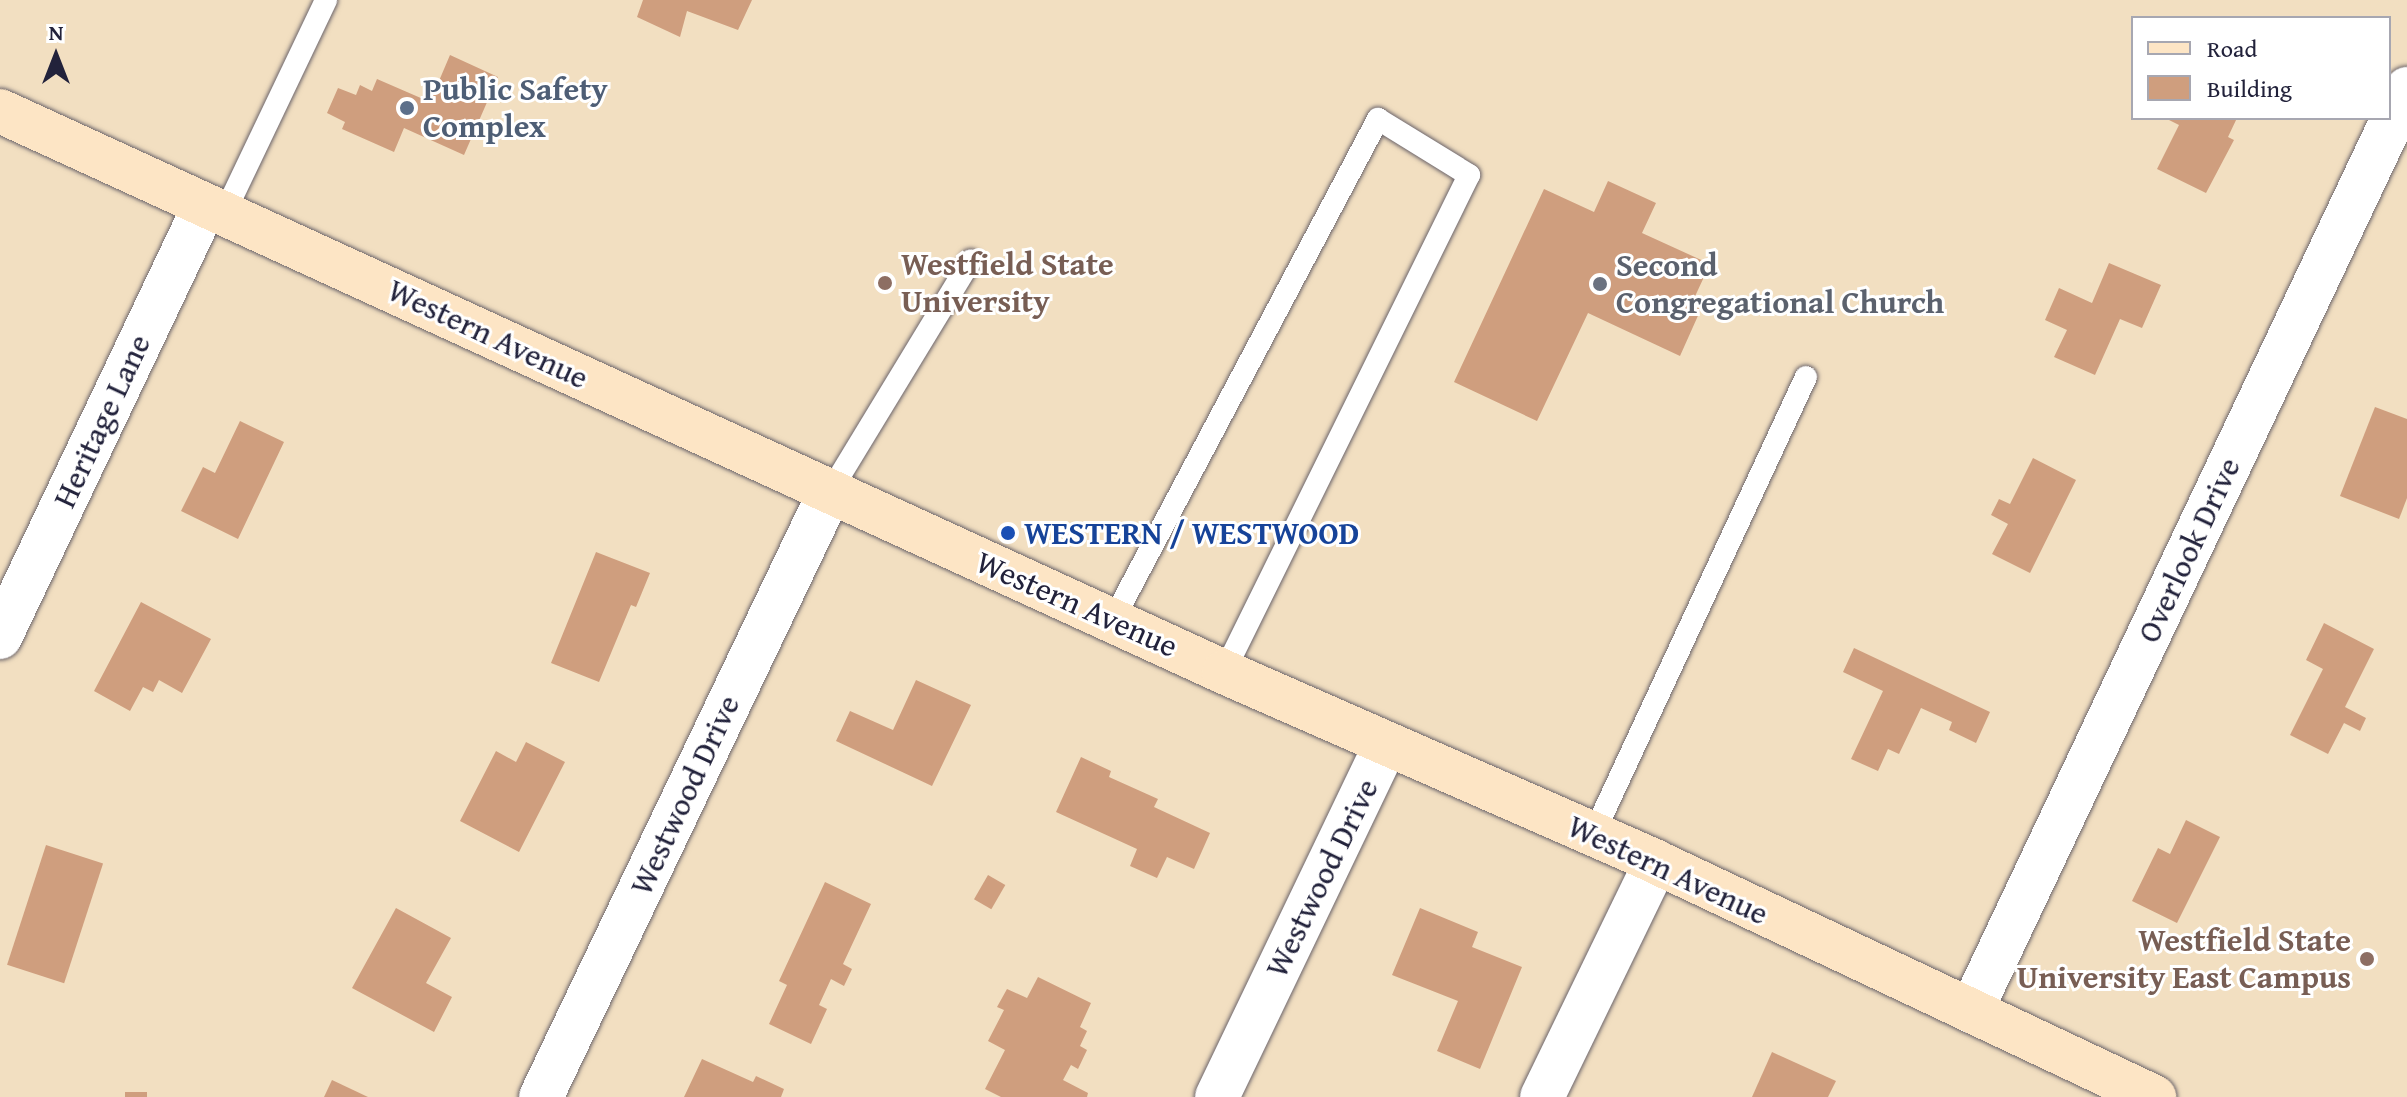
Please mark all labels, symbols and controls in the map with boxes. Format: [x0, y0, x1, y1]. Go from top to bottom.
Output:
north arrow [16, 16, 96, 96]
text: N [49, 16, 63, 48]
legend [2131, 16, 2391, 120]
text: Road [2207, 31, 2257, 66]
place label: Public Safety Complex [423, 71, 608, 146]
text: Building [2207, 71, 2292, 106]
marker: Public Safety Complex [398, 99, 416, 117]
place label: Westfield State University [901, 246, 1114, 321]
place label: Second Congregational Church [1616, 247, 1944, 322]
street label: Western Avenue [382, 271, 594, 397]
marker: Westfield State University [876, 274, 894, 292]
marker: Second Congregational Church [1591, 275, 1609, 293]
street label: Heritage Lane [45, 328, 159, 514]
street label: Overlook Drive [2129, 451, 2249, 649]
place label: WESTERN / WESTWOOD [1024, 514, 1359, 552]
marker: WESTERN / WESTWOOD [999, 524, 1017, 542]
street label: Western Avenue [970, 542, 1184, 666]
street label: Westwood Drive [622, 689, 748, 901]
street label: Westwood Drive [1257, 773, 1387, 983]
street label: Western Avenue [1562, 807, 1774, 933]
place label: Westfield State University East Campus [2017, 922, 2351, 997]
marker: Westfield State University East Campus [2358, 950, 2376, 968]

